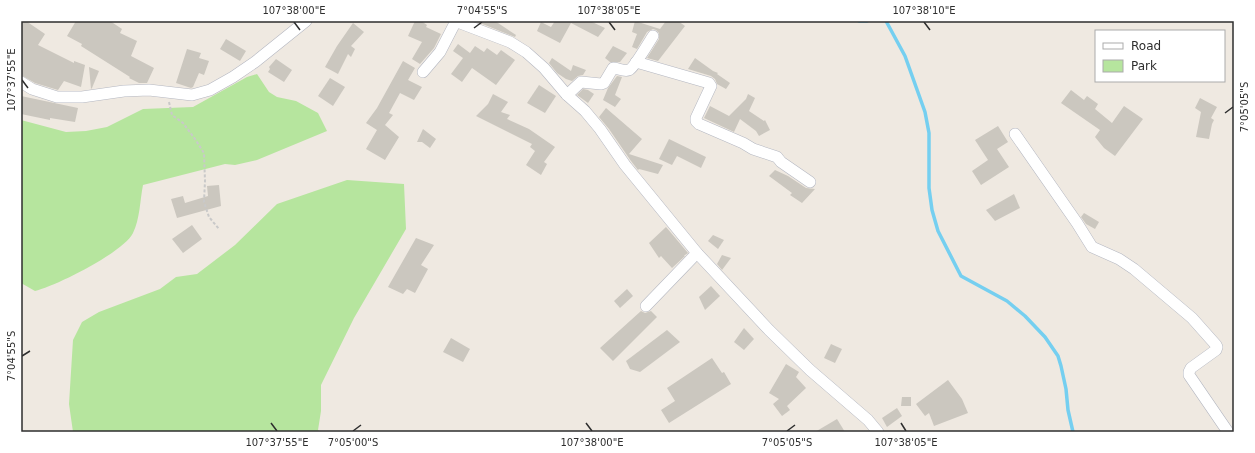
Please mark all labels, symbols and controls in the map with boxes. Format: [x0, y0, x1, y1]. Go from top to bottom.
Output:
text: 107°38'00"E [262, 5, 326, 16]
text: 7°04'55"S [457, 5, 507, 16]
text: 107°38'05"E [577, 5, 641, 16]
text: 107°38'10"E [892, 5, 956, 16]
legend [1095, 30, 1225, 82]
text: Road [1131, 39, 1161, 53]
text: 107°37'55"E [6, 48, 17, 112]
text: Park [1131, 59, 1157, 73]
text: 7°05'05"S [1239, 82, 1250, 132]
text: 7°04'55"S [6, 331, 17, 381]
text: 107°37'55"E [245, 437, 309, 448]
text: 7°05'00"S [328, 437, 378, 448]
text: 107°38'00"E [560, 437, 624, 448]
text: 7°05'05"S [762, 437, 812, 448]
text: 107°38'05"E [874, 437, 938, 448]

